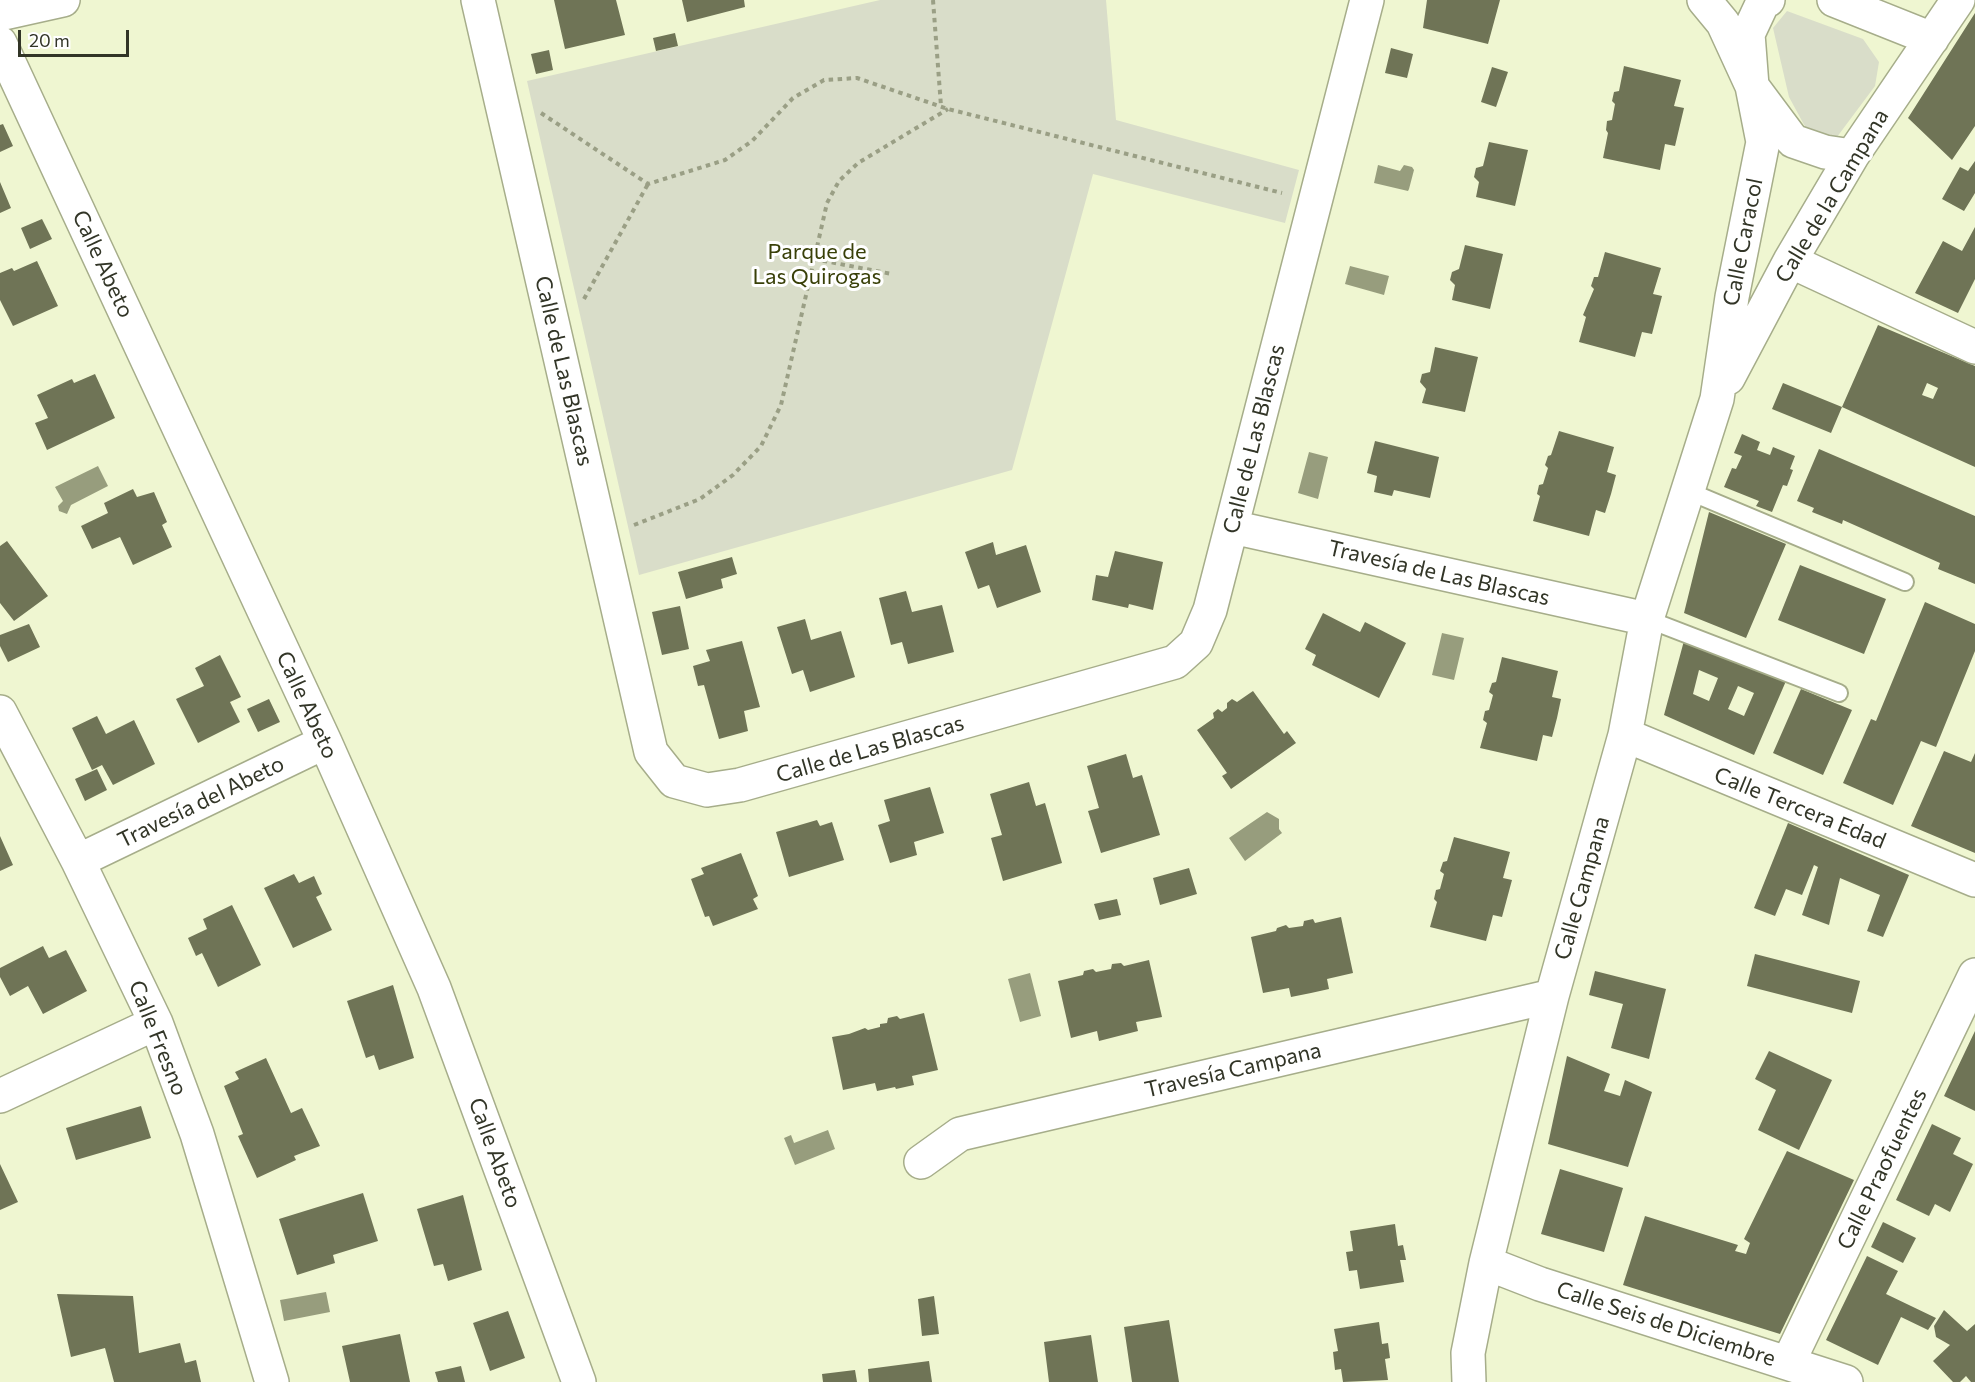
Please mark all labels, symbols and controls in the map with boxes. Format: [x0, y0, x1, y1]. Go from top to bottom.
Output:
scale bar [21, 18, 132, 56]
text: 20 m [29, 29, 70, 51]
street label: Calle de la Campana [1770, 104, 1894, 288]
street label: Calle Caracol [1718, 176, 1768, 308]
street label: Calle Abeto [67, 206, 139, 322]
park label: Parque de Las Quirogas [752, 239, 882, 290]
street label: Calle de Las Blascas [529, 273, 599, 469]
street label: Calle de Las Blascas [1218, 342, 1290, 536]
street label: Travesía de Las Blascas [1326, 535, 1552, 611]
street label: Calle Abeto [271, 647, 343, 763]
street label: Calle de Las Blascas [773, 710, 967, 788]
street label: Travesía del Abeto [114, 750, 288, 854]
street label: Calle Tercera Edad [1710, 762, 1890, 854]
street label: Calle Campana [1549, 813, 1615, 963]
street label: Calle Fresno [123, 977, 193, 1099]
street label: Travesía Campana [1142, 1037, 1324, 1103]
street label: Calle Praofuentes [1832, 1084, 1932, 1254]
street label: Calle Abeto [463, 1094, 527, 1212]
street label: Calle Seis de Diciembre [1553, 1276, 1779, 1372]

